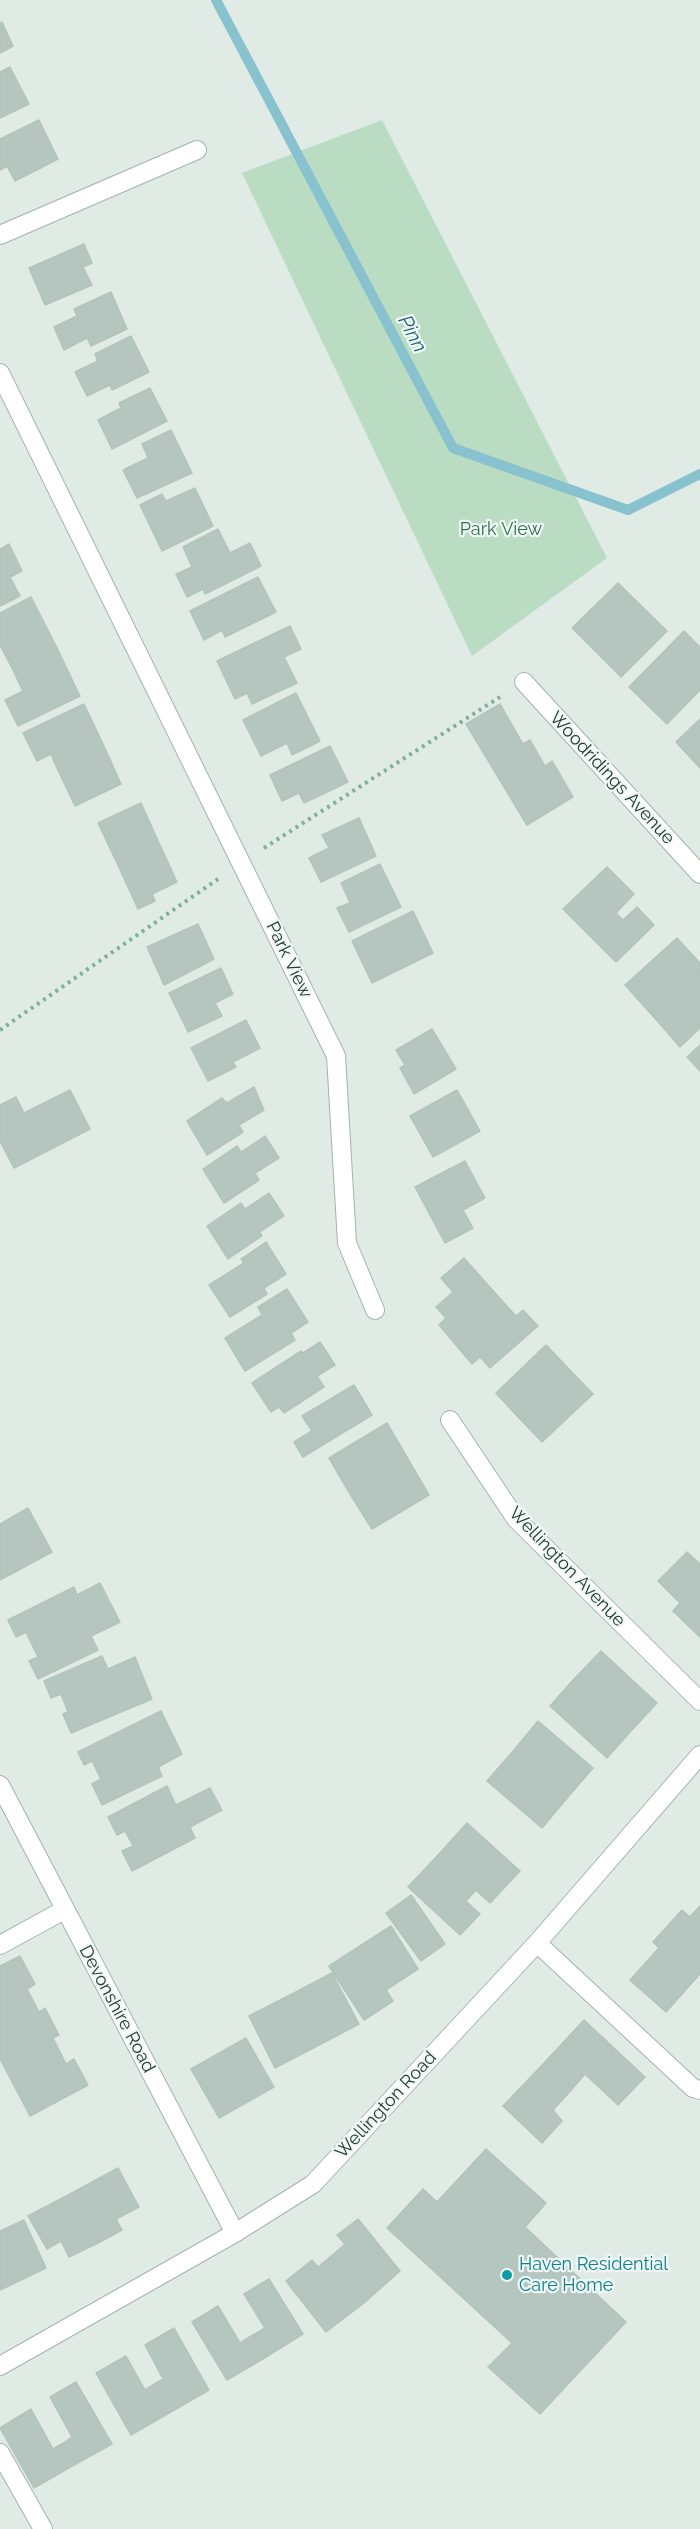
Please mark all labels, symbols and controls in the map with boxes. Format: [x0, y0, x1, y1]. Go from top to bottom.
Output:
water label: Pinn [392, 311, 432, 357]
park label: Park View [460, 519, 542, 541]
street label: Woodridings Avenue [545, 707, 679, 849]
street label: Park View [261, 918, 317, 1002]
street label: Wellington Avenue [504, 1503, 630, 1631]
street label: Devonshire Road [74, 1942, 160, 2076]
street label: Wellington Road [331, 2047, 441, 2163]
place label: Haven Residential Care Home [519, 2254, 668, 2296]
marker: Haven Residential Care Home [500, 2268, 514, 2282]

